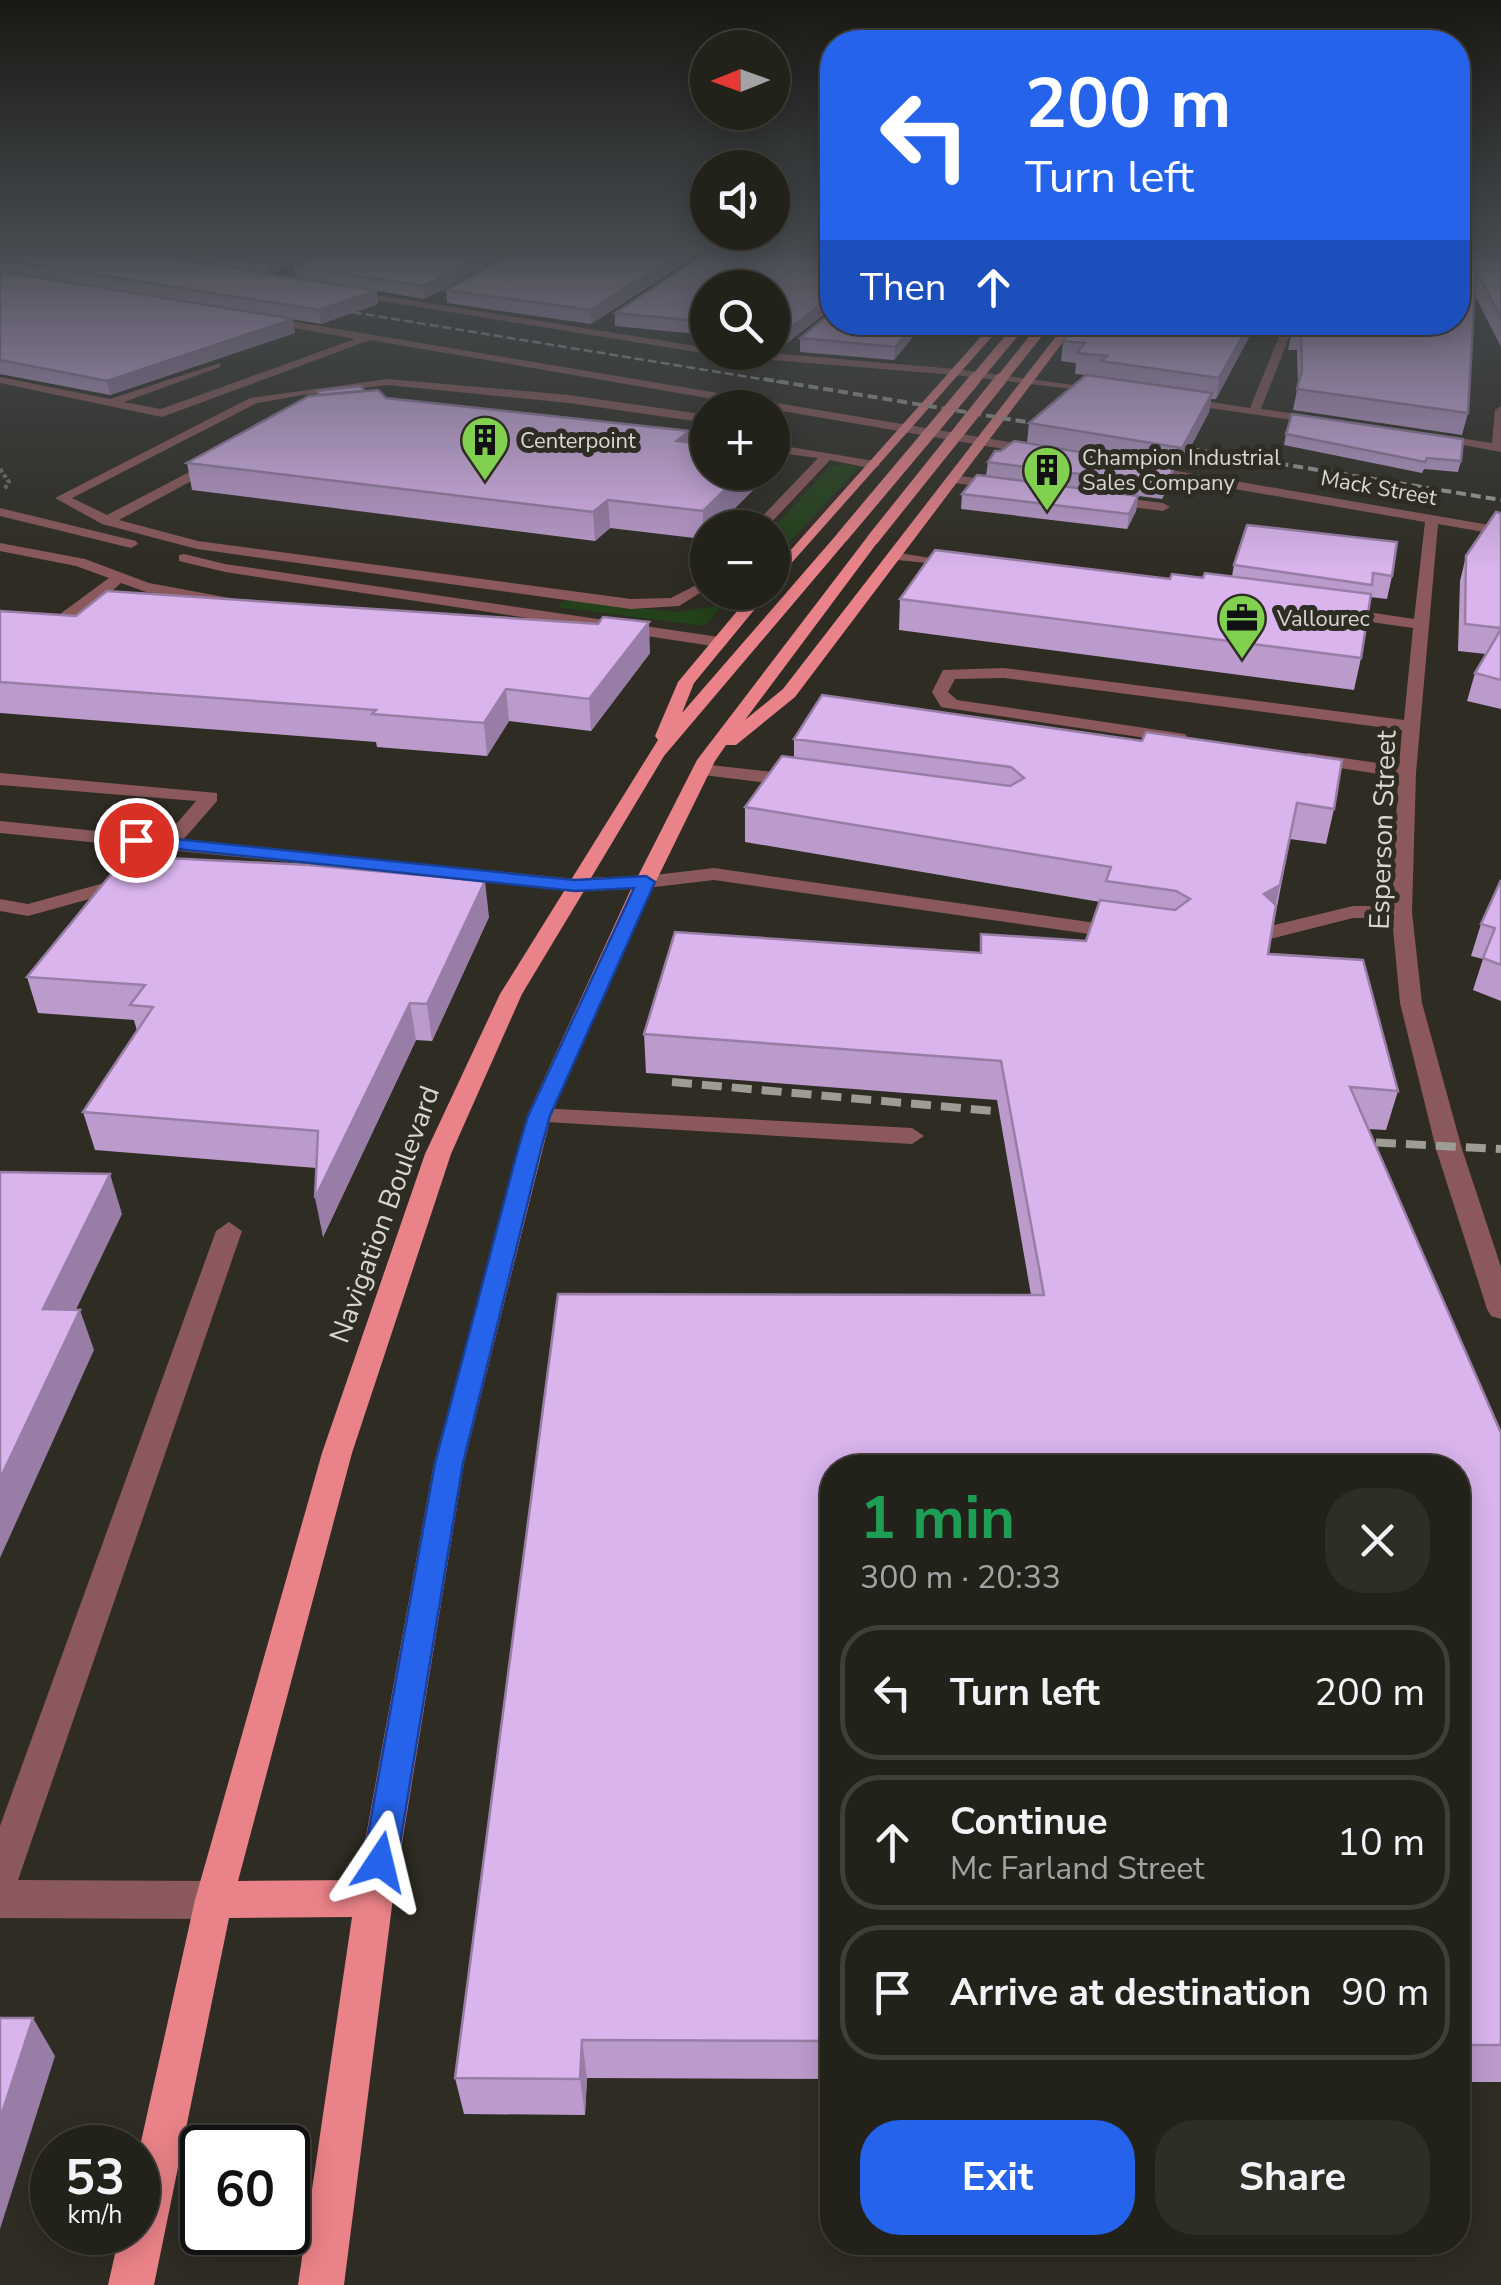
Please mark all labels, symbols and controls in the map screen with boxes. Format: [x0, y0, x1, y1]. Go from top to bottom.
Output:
north arrow [690, 30, 790, 130]
map controls [690, 30, 790, 610]
text: 200 m [1025, 56, 1231, 152]
icon: left [860, 70, 990, 200]
text: Turn left [1025, 147, 1194, 208]
button: sound [690, 150, 790, 250]
icon: ahead [966, 260, 1021, 315]
text: Then [860, 262, 946, 313]
button: search [690, 270, 790, 370]
button: + [690, 390, 790, 490]
building icon: Centerpoint [459, 414, 511, 482]
place label: Centerpoint [520, 426, 636, 456]
place label: Champion Industrial Sales Company [1082, 443, 1281, 498]
building icon: Champion Industrial Sales Company [1021, 444, 1073, 512]
street label: Mack Street [1318, 463, 1439, 513]
button: − [690, 510, 790, 610]
office icon: Vallourec [1216, 592, 1268, 660]
place label: Vallourec [1276, 604, 1370, 634]
street label: Esperson Street [1361, 730, 1405, 930]
pin [94, 798, 179, 883]
icon: arrive [109, 813, 164, 868]
street label: Navigation Boulevard [321, 1081, 449, 1348]
text: 1 min [860, 1477, 1015, 1559]
button: close [1325, 1488, 1430, 1593]
text: 300 m · 20:33 [860, 1556, 1061, 1599]
icon: left [865, 1665, 920, 1720]
text: Turn left [950, 1667, 1100, 1718]
text: 200 m [1314, 1667, 1425, 1718]
text: Continue [950, 1796, 1108, 1847]
position arrow [328, 1810, 432, 1914]
icon: ahead [865, 1815, 920, 1870]
text: 10 m [1337, 1817, 1425, 1868]
text: Mc Farland Street [950, 1847, 1205, 1890]
icon: arrive [865, 1965, 920, 2020]
text: Arrive at destination [950, 1967, 1311, 2018]
text: 90 m [1341, 1967, 1429, 2018]
button: Exit [860, 2120, 1135, 2235]
button: Share [1155, 2120, 1430, 2235]
speed limit sign: 60 [180, 2125, 310, 2255]
text: 53 [65, 2143, 125, 2212]
text: km/h [67, 2198, 123, 2232]

